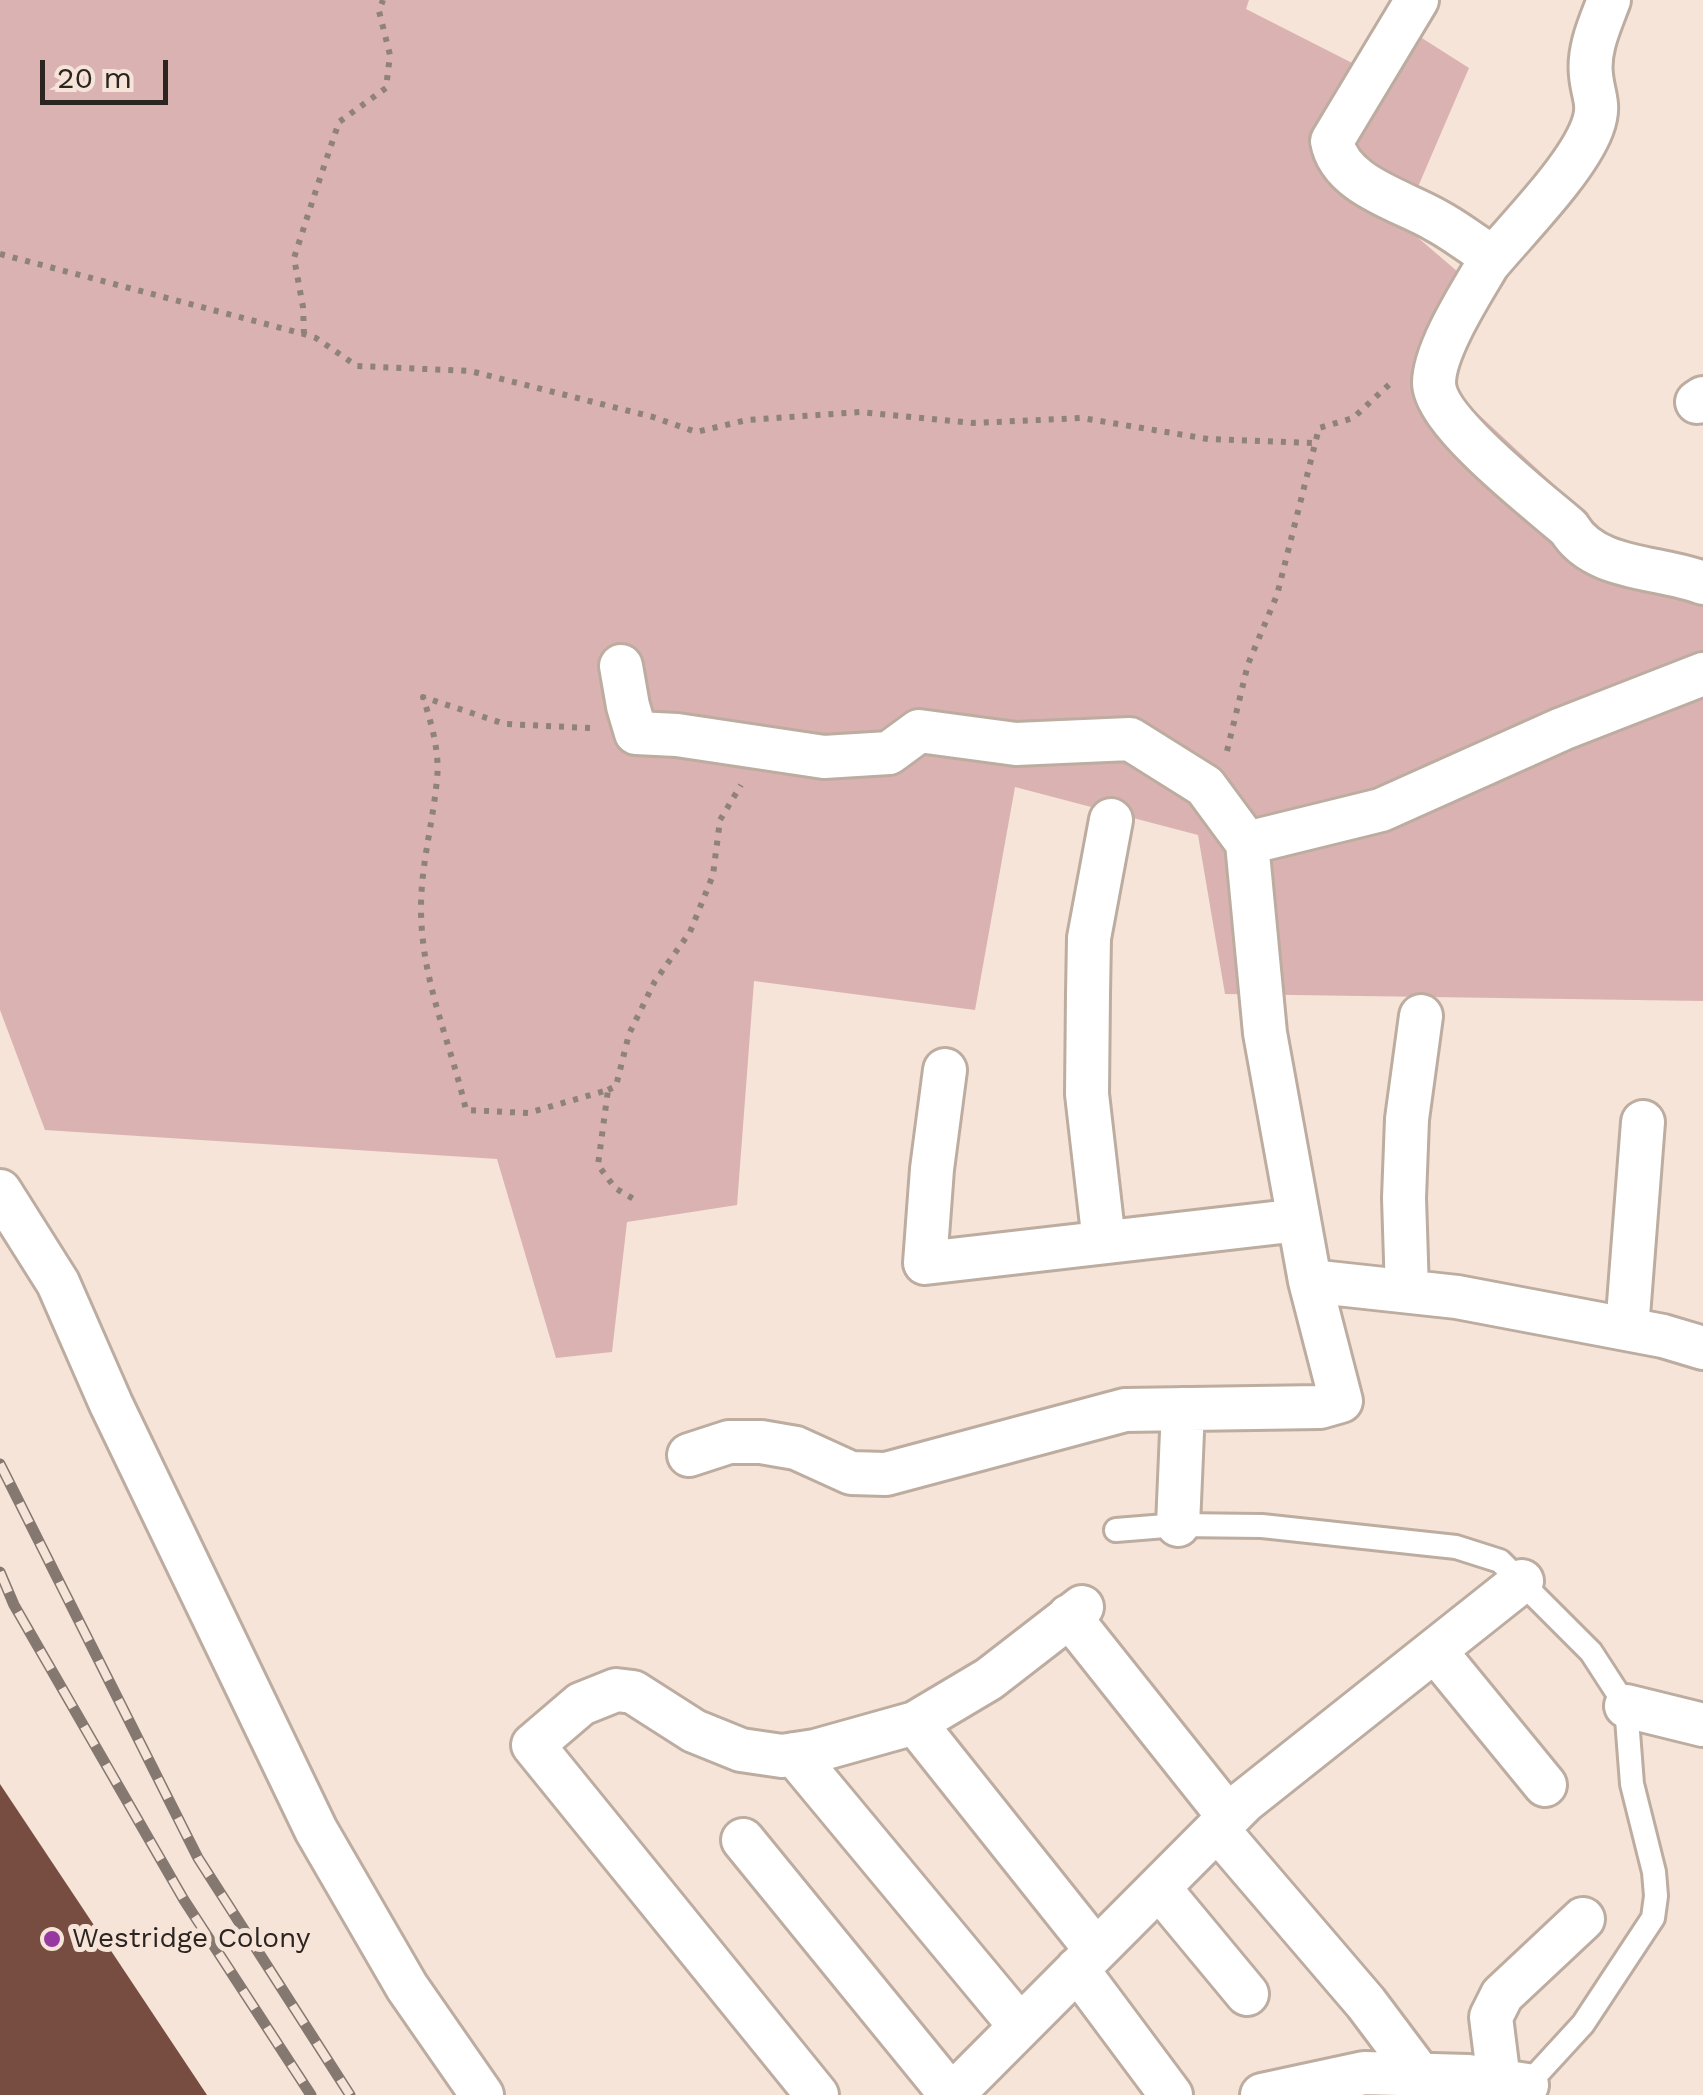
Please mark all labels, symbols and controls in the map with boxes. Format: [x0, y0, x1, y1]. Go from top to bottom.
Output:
scale bar [45, 40, 172, 102]
text: 20 m [57, 60, 132, 95]
place label: Westridge Colony [72, 1922, 310, 1956]
marker: Westridge Colony [41, 1928, 63, 1950]

